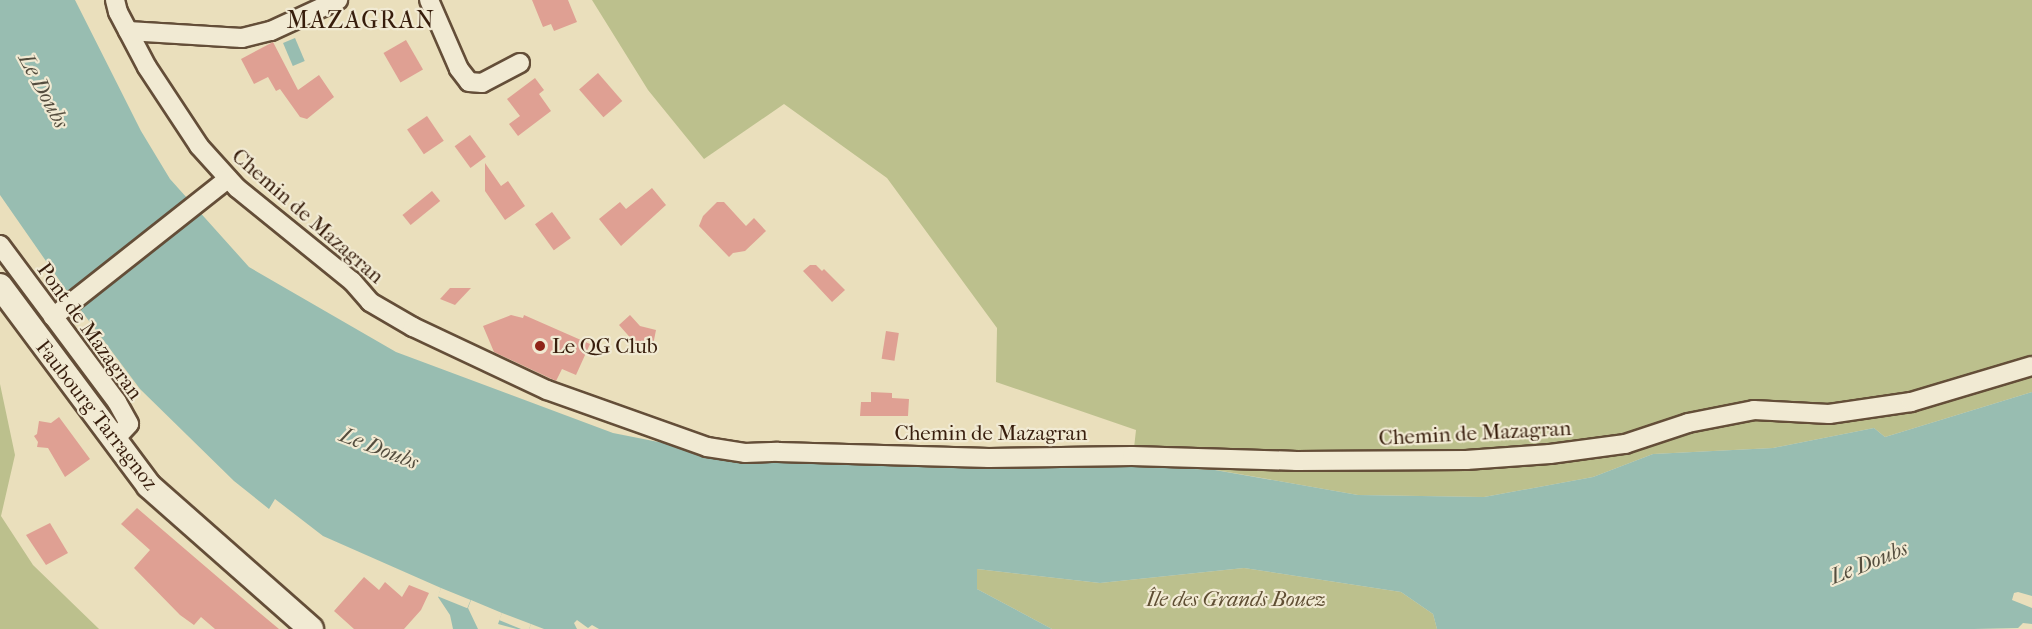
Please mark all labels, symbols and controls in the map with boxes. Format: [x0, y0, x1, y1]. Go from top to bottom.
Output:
district label: MAZAGRAN [287, 7, 435, 35]
water label: Le Doubs [12, 49, 74, 133]
street label: Chemin de Mazagran [227, 143, 389, 289]
street label: Pont de Mazagran [32, 258, 148, 404]
place label: Le QG Club [552, 333, 658, 359]
street label: Faubourg Tarragnoz [31, 335, 163, 495]
marker: Le QG Club [533, 339, 547, 353]
street label: Chemin de Mazagran [1378, 415, 1572, 451]
street label: Chemin de Mazagran [894, 420, 1088, 446]
water label: Le Doubs [336, 422, 422, 476]
water label: Le Doubs [1826, 535, 1912, 591]
park label: Île des Grands Bouez [1146, 586, 1326, 612]

